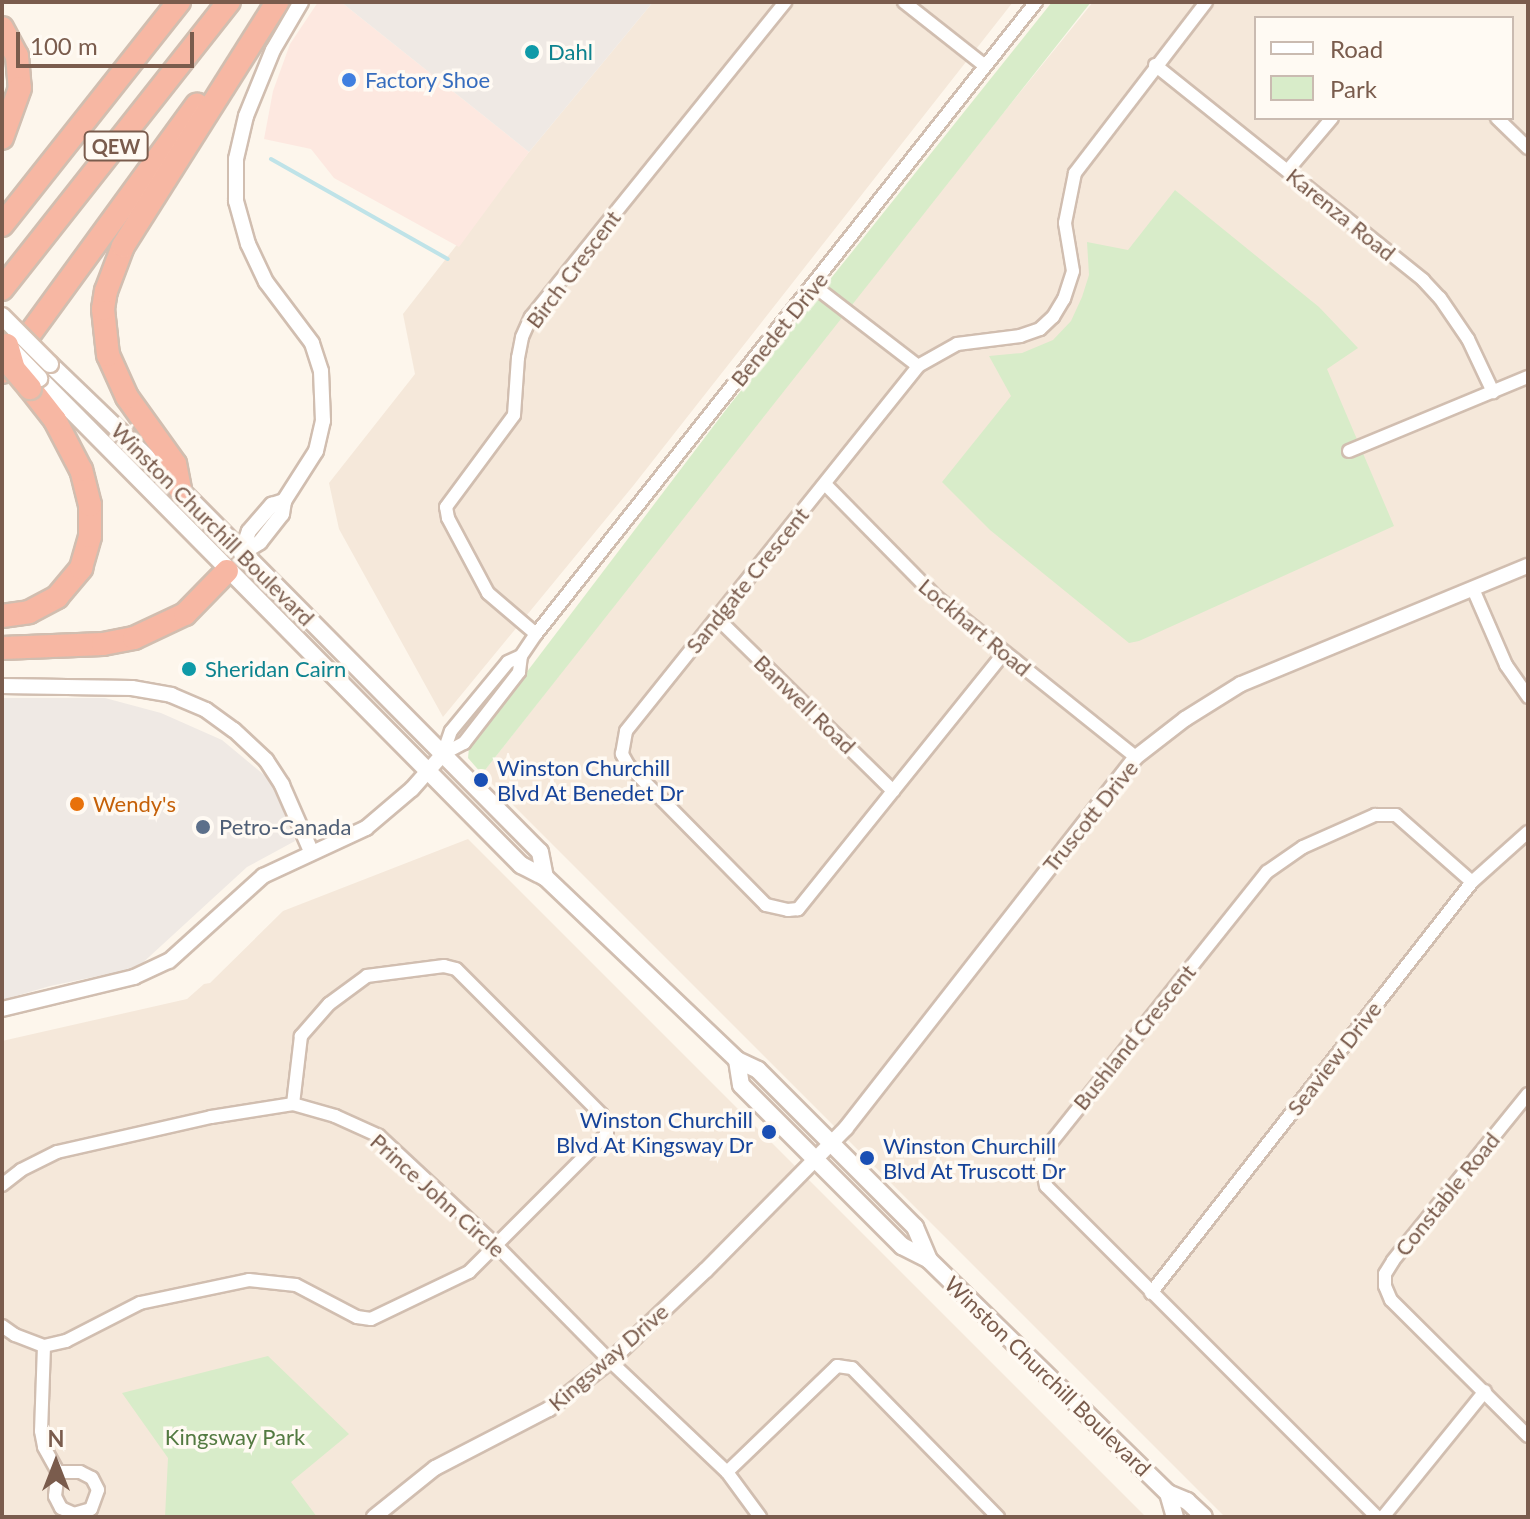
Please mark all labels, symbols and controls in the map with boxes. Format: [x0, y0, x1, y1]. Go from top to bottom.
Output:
scale bar [20, 16, 198, 66]
legend [1254, 16, 1514, 120]
text: 100 m [30, 31, 98, 60]
text: Road [1330, 34, 1383, 63]
place label: Dahl [548, 39, 593, 65]
marker: Dahl [523, 43, 541, 61]
place label: Factory Shoe [365, 67, 491, 93]
marker: Factory Shoe [340, 71, 358, 89]
text: Park [1330, 74, 1377, 103]
road number: QEW [82, 130, 150, 162]
street label: Karenza Road [1281, 162, 1401, 266]
street label: Birch Crescent [520, 205, 626, 333]
street label: Benedet Drive [725, 267, 833, 391]
street label: Winston Churchill Boulevard [106, 417, 320, 631]
street label: Sandgate Crescent [680, 502, 814, 658]
street label: Lockhart Road [914, 572, 1036, 682]
street label: Banwell Road [749, 649, 861, 759]
place label: Sheridan Cairn [205, 656, 346, 682]
marker: Sheridan Cairn [180, 660, 198, 678]
place label: Winston Churchill Blvd At Benedet Dr [497, 754, 684, 806]
street label: Truscott Drive [1037, 755, 1143, 877]
marker: Winston Churchill Blvd At Benedet Dr [472, 771, 490, 789]
place label: Wendy's [93, 791, 176, 817]
marker: Wendy's [68, 795, 86, 813]
place label: Petro-Canada [219, 814, 351, 840]
marker: Petro-Canada [194, 818, 212, 836]
street label: Bushland Crescent [1067, 959, 1201, 1115]
street label: Seaview Drive [1281, 996, 1387, 1120]
place label: Winston Churchill Blvd At Kingsway Dr [555, 1106, 753, 1158]
marker: Winston Churchill Blvd At Kingsway Dr [760, 1123, 778, 1141]
street label: Prince John Circle [365, 1127, 511, 1263]
street label: Constable Road [1389, 1127, 1505, 1261]
place label: Winston Churchill Blvd At Truscott Dr [883, 1132, 1067, 1184]
marker: Winston Churchill Blvd At Truscott Dr [858, 1149, 876, 1167]
street label: Winston Churchill Boulevard [939, 1271, 1157, 1481]
street label: Kingsway Drive [543, 1298, 673, 1416]
north arrow [16, 1423, 96, 1503]
park label: Kingsway Park [165, 1424, 305, 1450]
text: N [48, 1425, 64, 1452]

